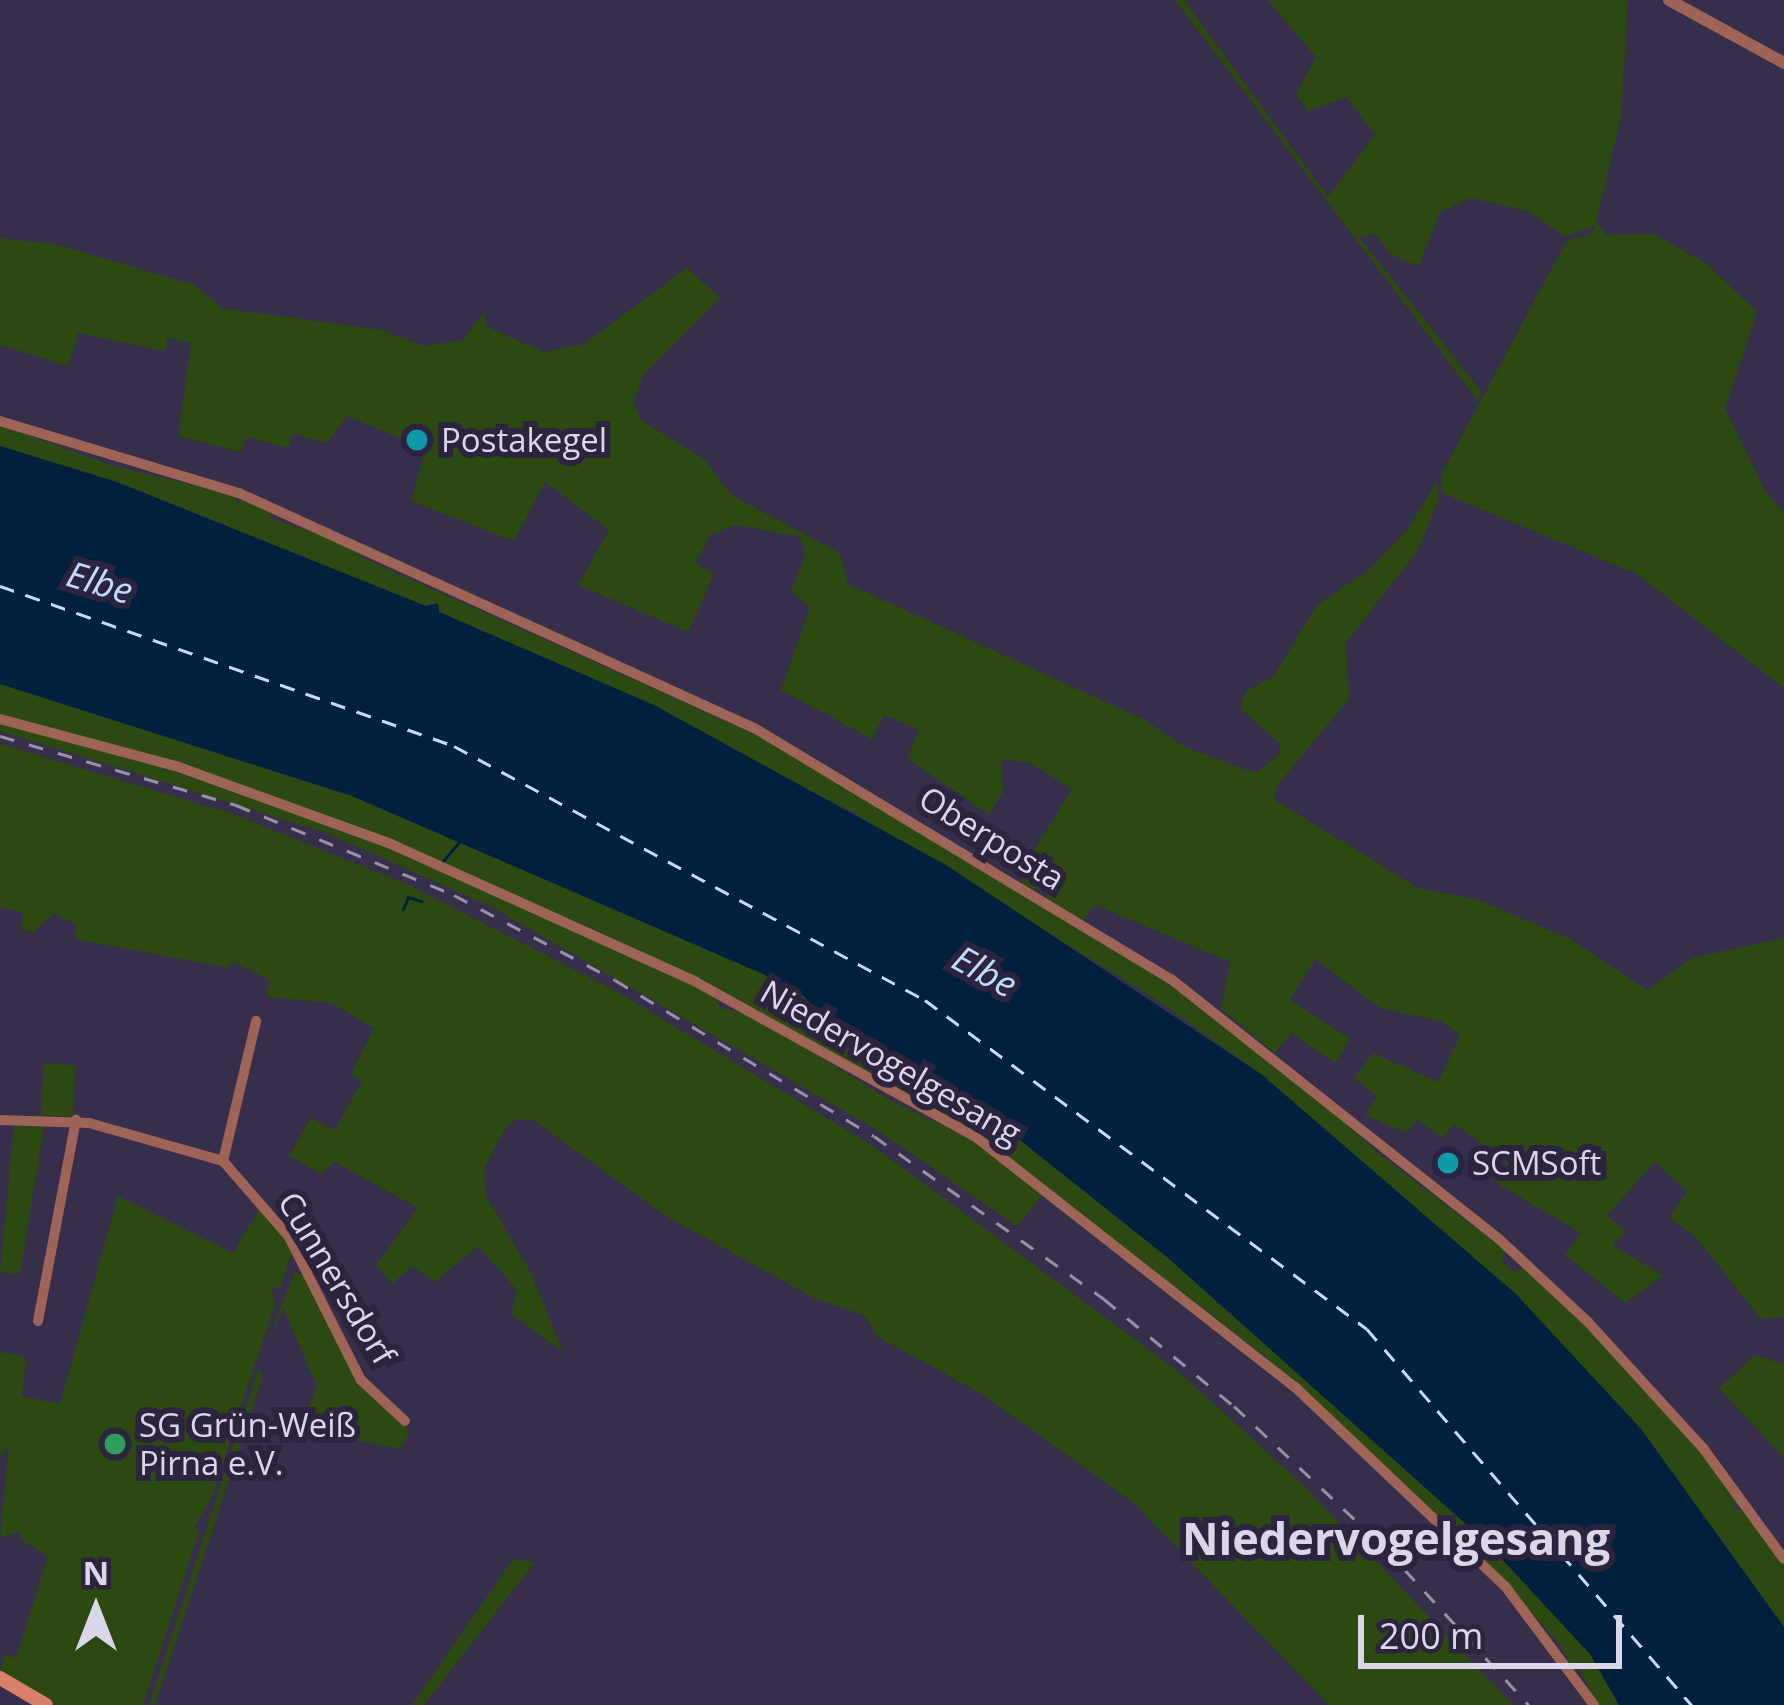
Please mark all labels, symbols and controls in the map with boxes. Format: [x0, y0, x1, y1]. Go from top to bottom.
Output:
place label: Postakegel [441, 420, 607, 460]
marker: Postakegel [404, 427, 430, 453]
water label: Elbe [62, 552, 138, 612]
street label: Oberposta [912, 778, 1072, 898]
water label: Elbe [945, 936, 1025, 1006]
street label: Niedervogelgesang [754, 971, 1028, 1153]
place label: SCMSoft [1472, 1143, 1601, 1183]
marker: SCMSoft [1435, 1150, 1461, 1176]
street label: Cunnersdorf [270, 1185, 404, 1371]
place label: SG Grün-Weiß Pirna e.V. [139, 1405, 356, 1483]
marker: SG Grün-Weiß Pirna e.V. [102, 1431, 128, 1457]
district label: Niedervogelgesang [1182, 1511, 1610, 1565]
north arrow [36, 1549, 156, 1669]
text: N [83, 1550, 109, 1595]
scale bar [1364, 1591, 1628, 1665]
text: 200 m [1379, 1611, 1483, 1660]

